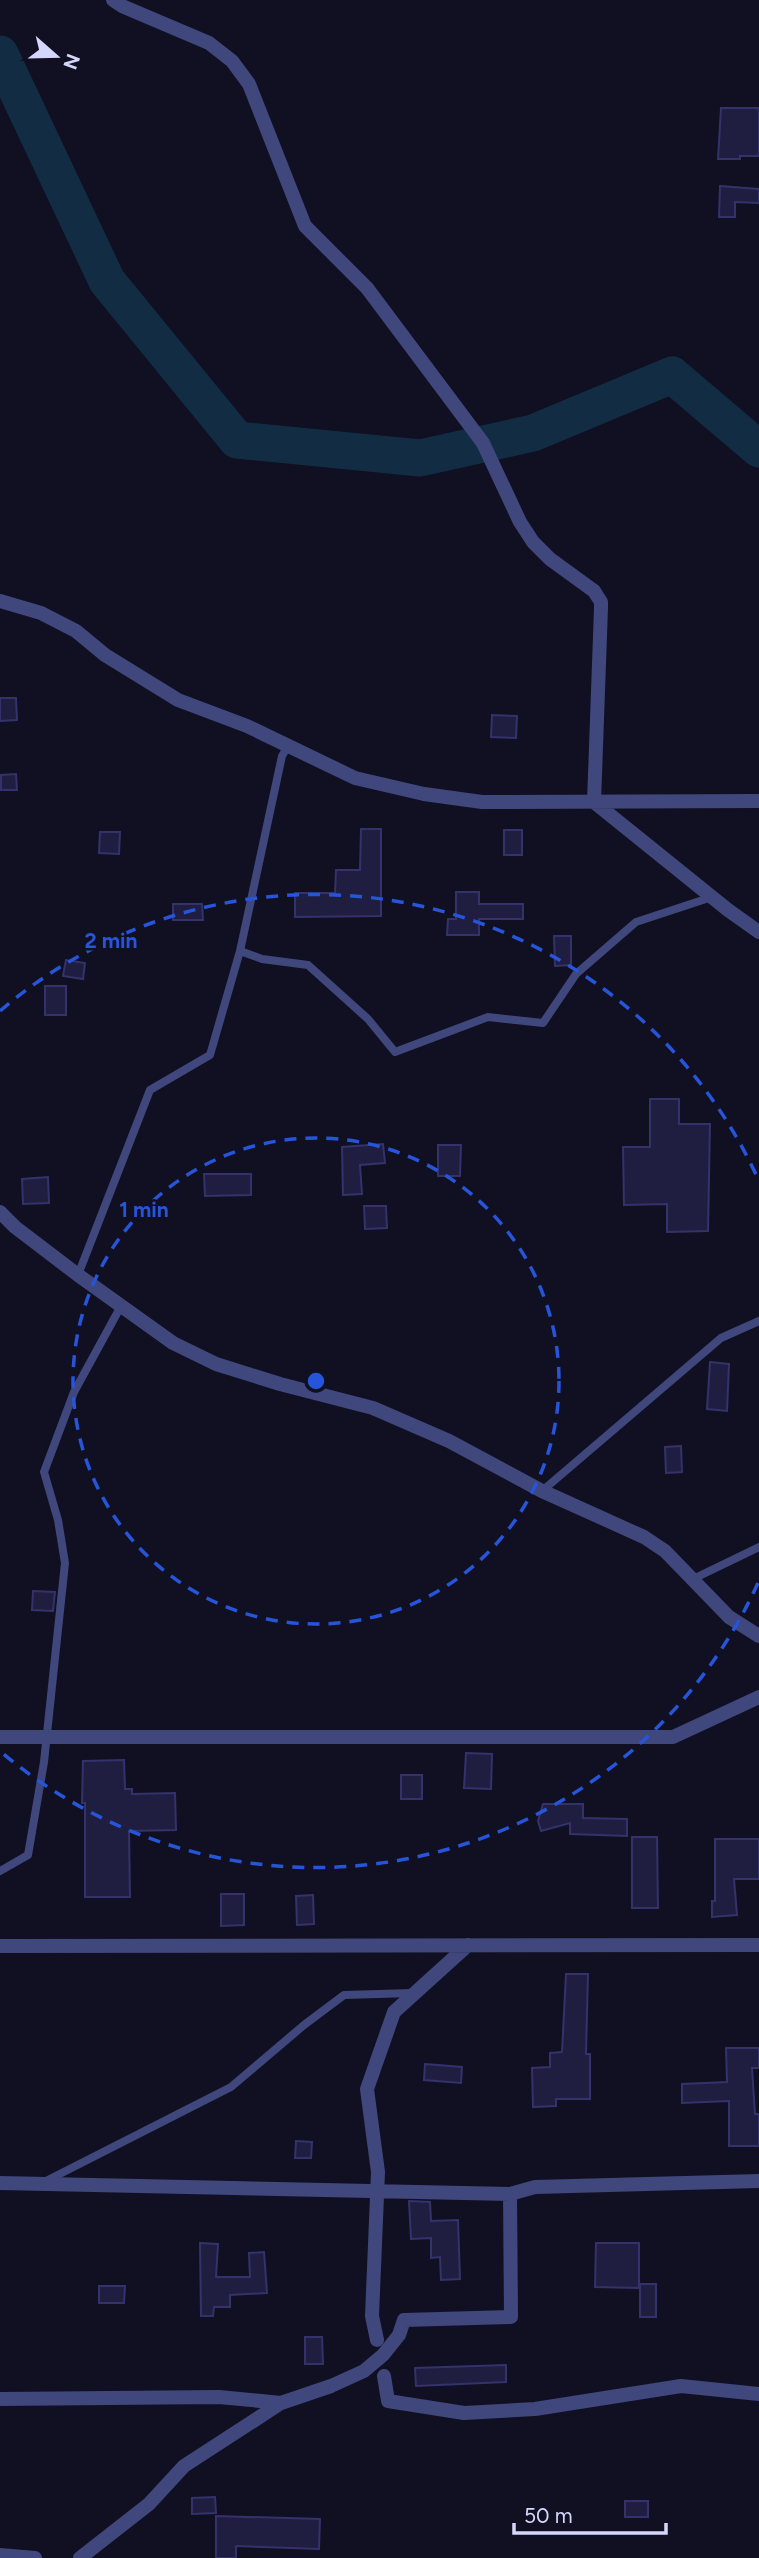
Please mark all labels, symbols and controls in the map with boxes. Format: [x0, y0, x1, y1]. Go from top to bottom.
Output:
north arrow [21, 21, 91, 91]
text: N [58, 51, 85, 72]
text: 2 min [85, 928, 137, 953]
text: 1 min [119, 1197, 169, 1222]
centre of rings [304, 1369, 328, 1393]
scale bar [514, 2492, 666, 2536]
text: 50 m [524, 2503, 573, 2528]

